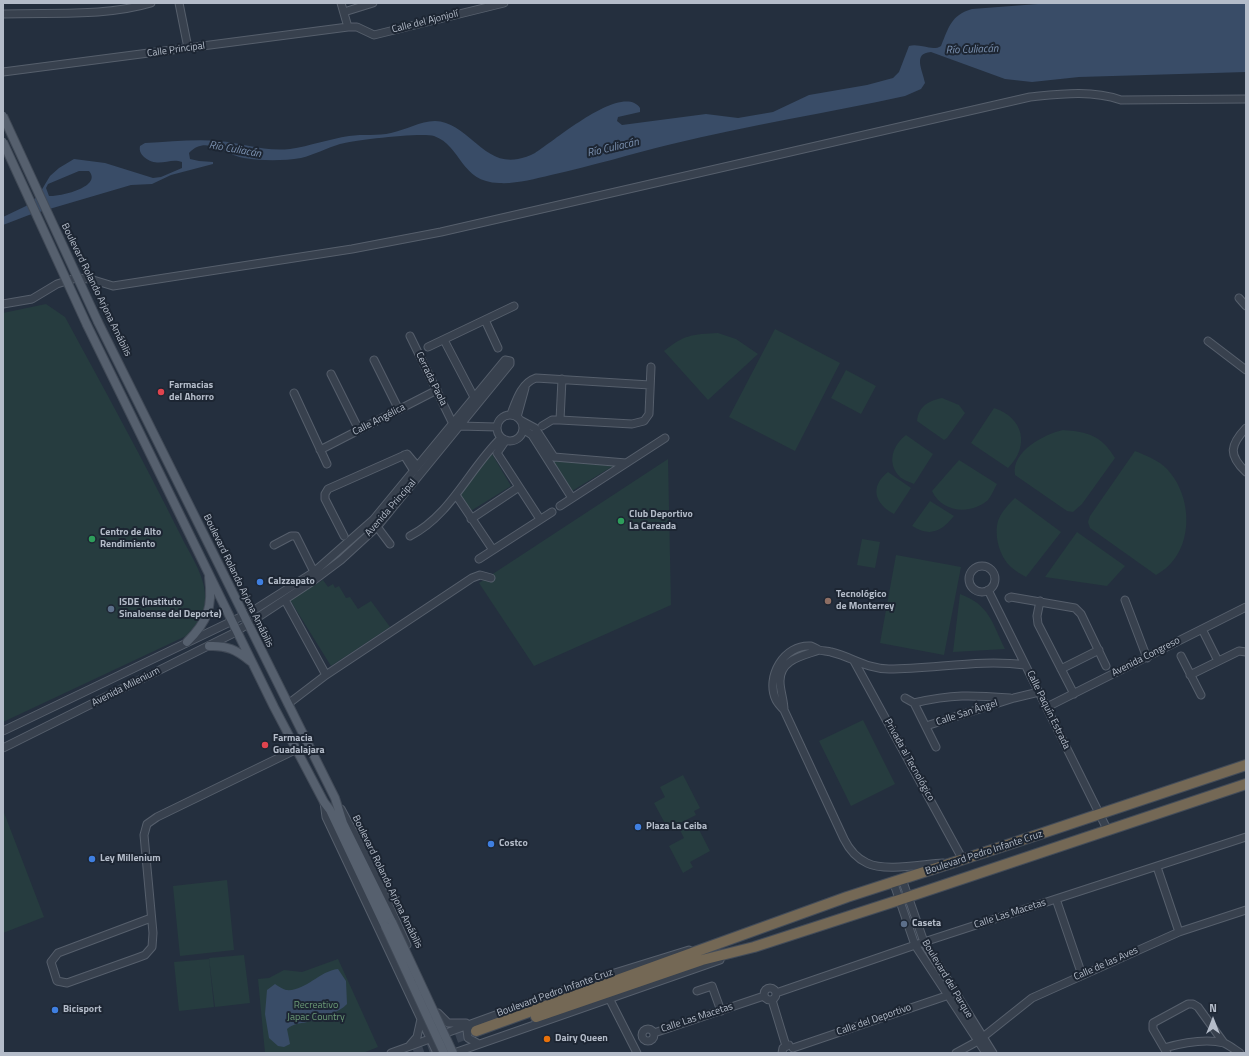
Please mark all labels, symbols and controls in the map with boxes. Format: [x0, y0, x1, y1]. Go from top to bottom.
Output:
street label: Calle del Ajonjolí [391, 8, 459, 36]
street label: Calle Principal [146, 40, 206, 60]
water label: Río Culiacán [945, 42, 999, 58]
water label: Río Culiacán [586, 136, 640, 160]
water label: Río Culiacán [208, 139, 262, 161]
street label: Boulevard Rolando Arjona Amábilis [58, 221, 134, 359]
street label: Cerrada Paola [413, 350, 449, 408]
place label: Farmacias del Ahorro [169, 380, 214, 404]
marker: Farmacias del Ahorro [156, 387, 166, 397]
street label: Calle Angélica [351, 402, 407, 438]
street label: Avenida Principal [363, 477, 419, 539]
place label: Club Deportivo La Careada [629, 509, 693, 532]
street label: Boulevard Rolando Arjona Amábilis [200, 512, 276, 650]
marker: Club Deportivo La Careada [616, 516, 626, 526]
place label: Centro de Alto Rendimiento [100, 527, 161, 550]
marker: Centro de Alto Rendimiento [87, 534, 97, 544]
place label: Calzzapato [268, 576, 315, 588]
marker: Calzzapato [255, 577, 265, 587]
place label: Tecnológico de Monterrey [836, 589, 894, 612]
marker: Tecnológico de Monterrey [823, 596, 833, 606]
place label: ISDE (Instituto Sinaloense del Deporte) [119, 597, 221, 620]
marker: ISDE (Instituto Sinaloense del Deporte) [106, 604, 116, 614]
street label: Avenida Congreso [1110, 635, 1182, 679]
street label: Avenida Milenium [90, 665, 162, 709]
street label: Calle Paquín Estrada [1024, 669, 1072, 751]
street label: Calle San Ángel [935, 697, 999, 729]
street label: Privada al Tecnológico [881, 717, 937, 803]
place label: Farmacia Guadalajara [273, 733, 325, 756]
marker: Farmacia Guadalajara [260, 740, 270, 750]
street label: Boulevard Rolando Arjona Amábilis [349, 813, 425, 951]
place label: Plaza La Ceiba [646, 821, 707, 833]
marker: Plaza La Ceiba [633, 822, 643, 832]
street label: Boulevard Pedro Infante Cruz [924, 828, 1044, 878]
place label: Costco [499, 838, 528, 850]
marker: Costco [486, 839, 496, 849]
place label: Ley Millenium [100, 853, 161, 865]
marker: Ley Millenium [87, 854, 97, 864]
street label: Calle Las Macetas [973, 897, 1047, 931]
place label: Caseta [912, 918, 941, 930]
marker: Caseta [899, 919, 909, 929]
street label: Boulevard del Parque [919, 938, 975, 1020]
street label: Calle de las Aves [1072, 944, 1140, 984]
street label: Boulevard Pedro Infante Cruz [495, 966, 615, 1020]
park label: Recreativo Japac Country [287, 1000, 345, 1024]
north arrow [1193, 1000, 1233, 1040]
text: N [1209, 1000, 1217, 1016]
street label: Calle Las Macetas [660, 1001, 734, 1035]
street label: Calle del Deportivo [835, 1002, 913, 1038]
place label: Bicisport [63, 1004, 102, 1016]
marker: Bicisport [50, 1005, 60, 1015]
place label: Dairy Queen [555, 1033, 608, 1045]
marker: Dairy Queen [542, 1034, 552, 1044]

